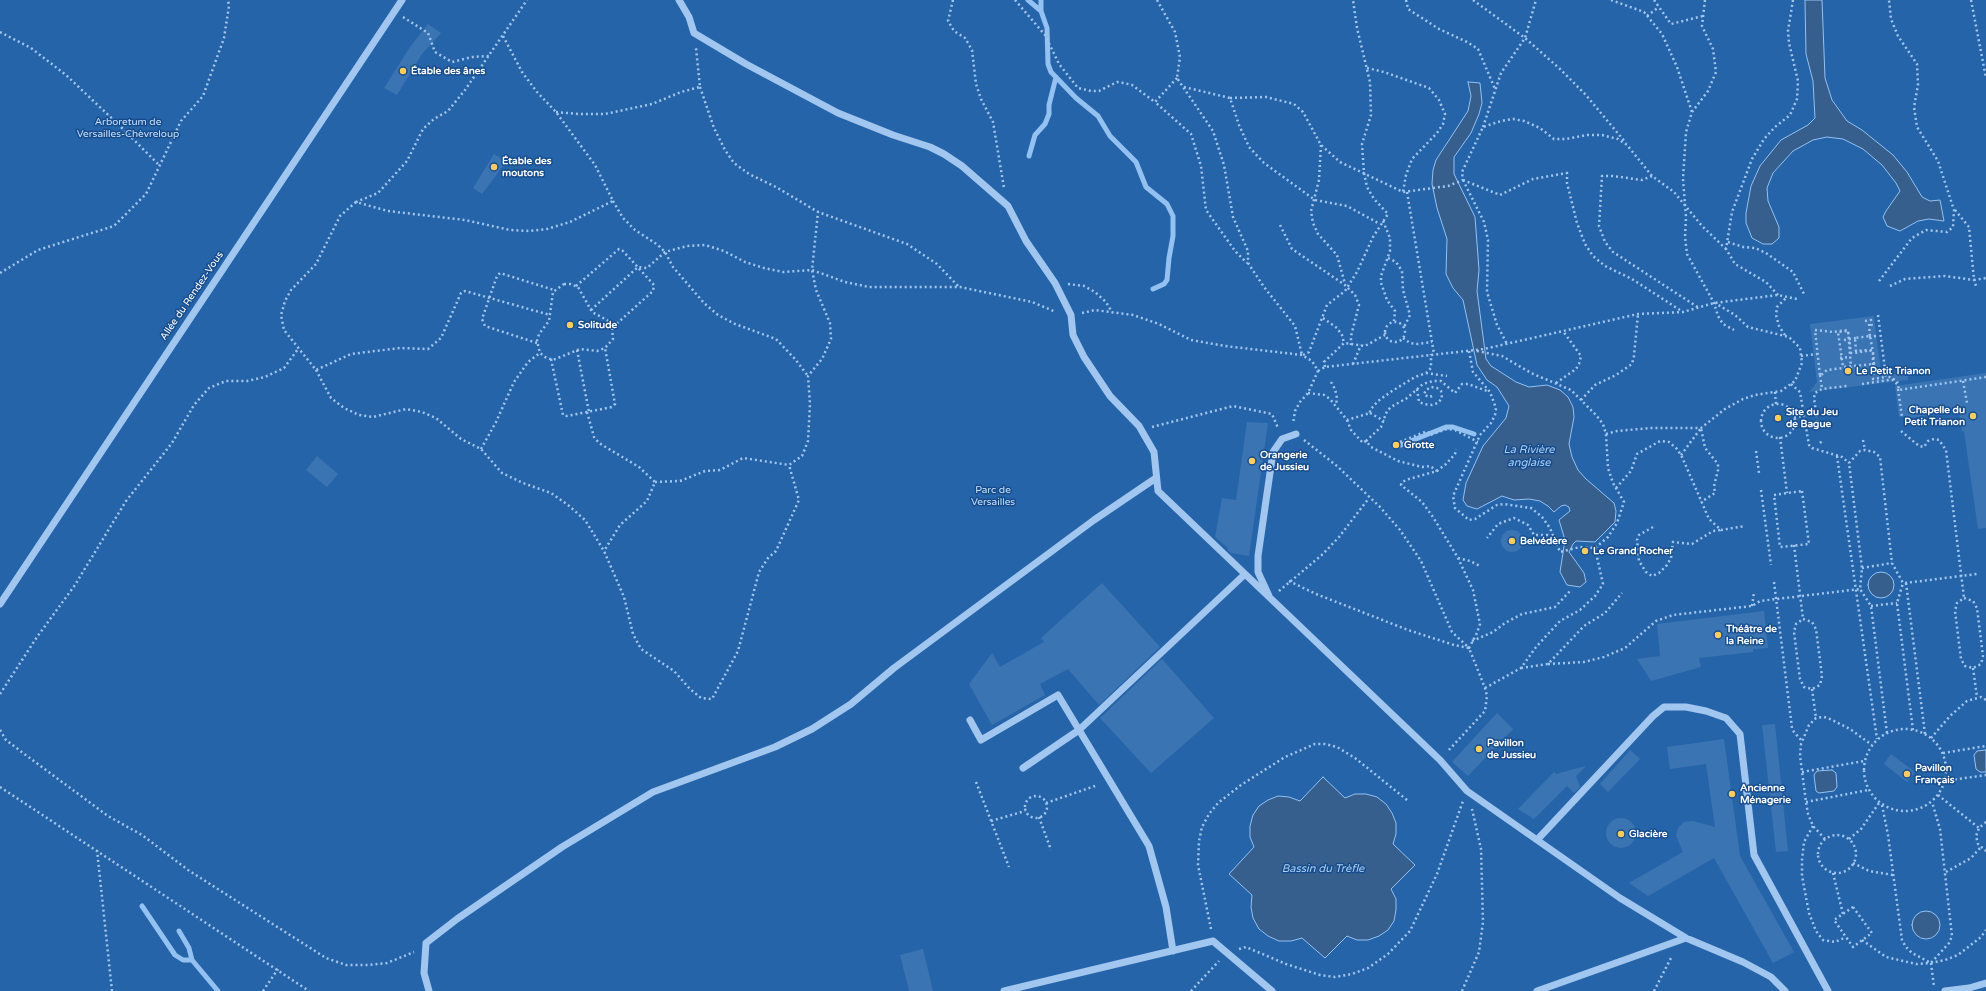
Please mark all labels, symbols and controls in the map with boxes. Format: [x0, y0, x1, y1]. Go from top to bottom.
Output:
place label: Étable des ânes [411, 65, 485, 77]
marker: Étable des ânes [398, 66, 408, 76]
park label: Arboretum de Versailles-Chèvreloup [77, 116, 179, 140]
place label: Étable des moutons [502, 155, 551, 178]
marker: Étable des moutons [489, 162, 499, 172]
street label: Allée du Rendez-Vous [158, 249, 226, 343]
place label: Solitude [578, 319, 617, 331]
marker: Solitude [565, 320, 575, 330]
place label: Le Petit Trianon [1856, 365, 1931, 377]
marker: Le Petit Trianon [1843, 366, 1853, 376]
place label: Chapelle du Petit Trianon [1904, 404, 1965, 428]
place label: Site du Jeu de Bague [1786, 406, 1838, 430]
marker: Chapelle du Petit Trianon [1968, 411, 1978, 421]
marker: Site du Jeu de Bague [1773, 413, 1783, 423]
place label: Grotte [1404, 439, 1435, 451]
marker: Grotte [1391, 440, 1401, 450]
water label: La Rivière anglaise [1503, 443, 1555, 469]
place label: Orangerie de Jussieu [1260, 449, 1309, 472]
marker: Orangerie de Jussieu [1247, 456, 1257, 466]
park label: Parc de Versailles [971, 484, 1015, 508]
place label: Belvédère [1520, 535, 1567, 547]
marker: Belvédère [1507, 536, 1517, 546]
place label: Le Grand Rocher [1593, 545, 1673, 557]
marker: Le Grand Rocher [1580, 546, 1590, 556]
place label: Théâtre de la Reine [1726, 623, 1777, 646]
marker: Théâtre de la Reine [1713, 630, 1723, 640]
place label: Pavillon de Jussieu [1487, 737, 1536, 760]
marker: Pavillon de Jussieu [1474, 744, 1484, 754]
place label: Pavillon Français [1915, 762, 1955, 786]
marker: Pavillon Français [1902, 769, 1912, 779]
place label: Ancienne Ménagerie [1740, 782, 1791, 806]
marker: Ancienne Ménagerie [1727, 789, 1737, 799]
place label: Glacière [1629, 828, 1667, 840]
marker: Glacière [1616, 829, 1626, 839]
water label: Bassin du Trèfle [1282, 862, 1364, 876]

